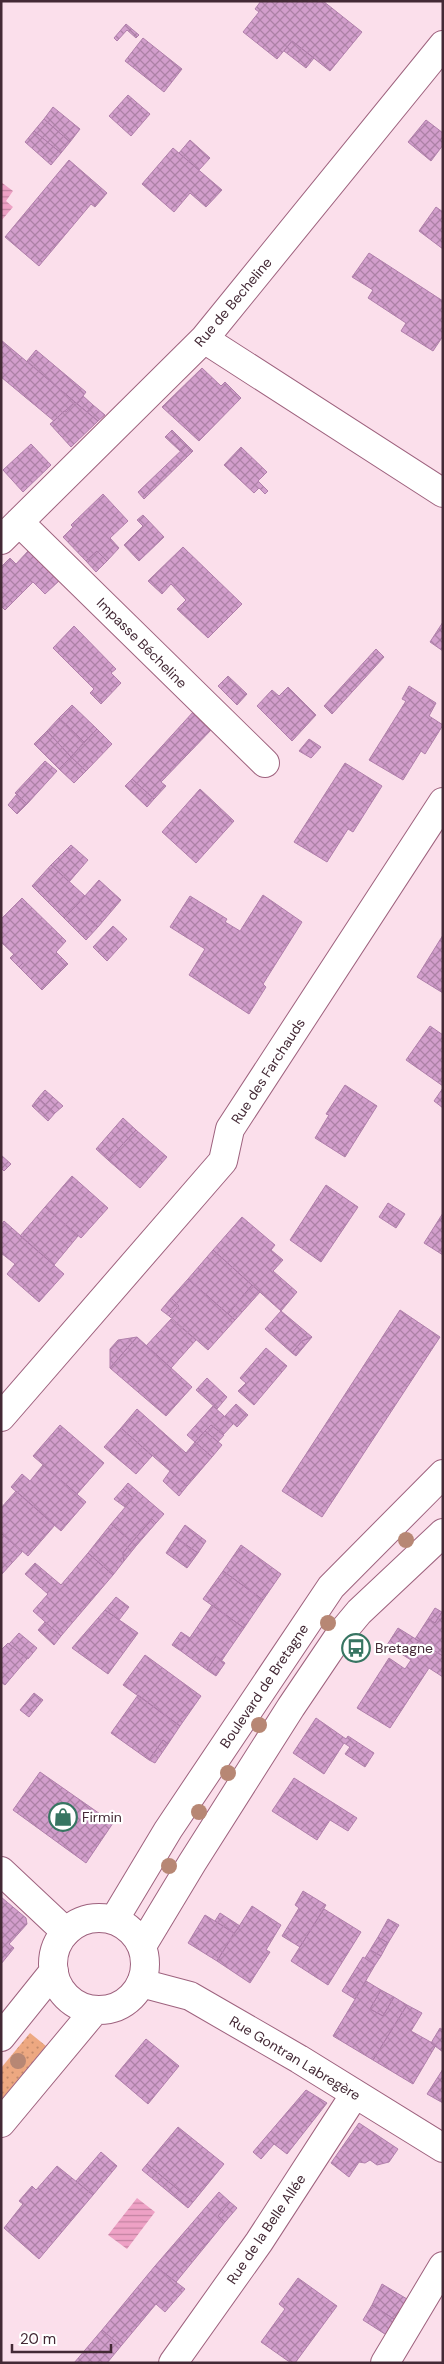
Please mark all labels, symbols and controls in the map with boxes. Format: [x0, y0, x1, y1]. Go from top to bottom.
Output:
street label: Rue de Becheline [190, 254, 276, 350]
street label: Impasse Bécheline [93, 594, 191, 692]
street label: Rue des Farchauds [227, 1015, 309, 1127]
street label: Boulevard de Bretagne [216, 1620, 312, 1752]
bus stop icon: Bretagne [341, 1633, 371, 1663]
place label: Bretagne [375, 1639, 433, 1657]
shop icon: Firmin [48, 1802, 78, 1832]
place label: Firmin [82, 1808, 122, 1826]
street label: Rue Gontran Labregère [226, 2012, 364, 2104]
street label: Rue de la Belle Allée [223, 2171, 309, 2287]
scale bar [12, 2322, 111, 2354]
text: 20 m [20, 2329, 56, 2349]

